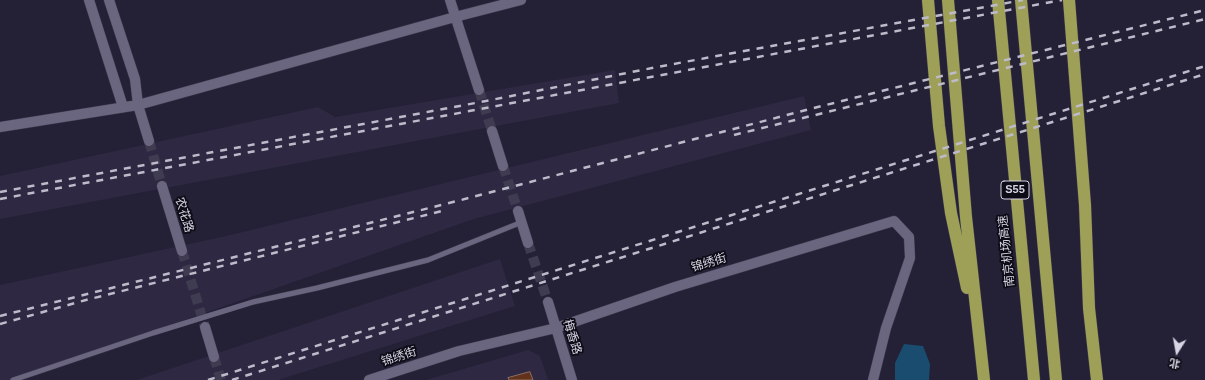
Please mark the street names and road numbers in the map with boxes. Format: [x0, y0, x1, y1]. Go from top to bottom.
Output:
road number: S55 [1001, 181, 1029, 199]
street label: 农花路 [172, 196, 196, 234]
street label: 南京机场高速 [996, 214, 1018, 288]
street label: 锦绣街 [690, 251, 728, 275]
street label: 梅香路 [560, 318, 584, 356]
street label: 锦绣街 [380, 345, 418, 369]

